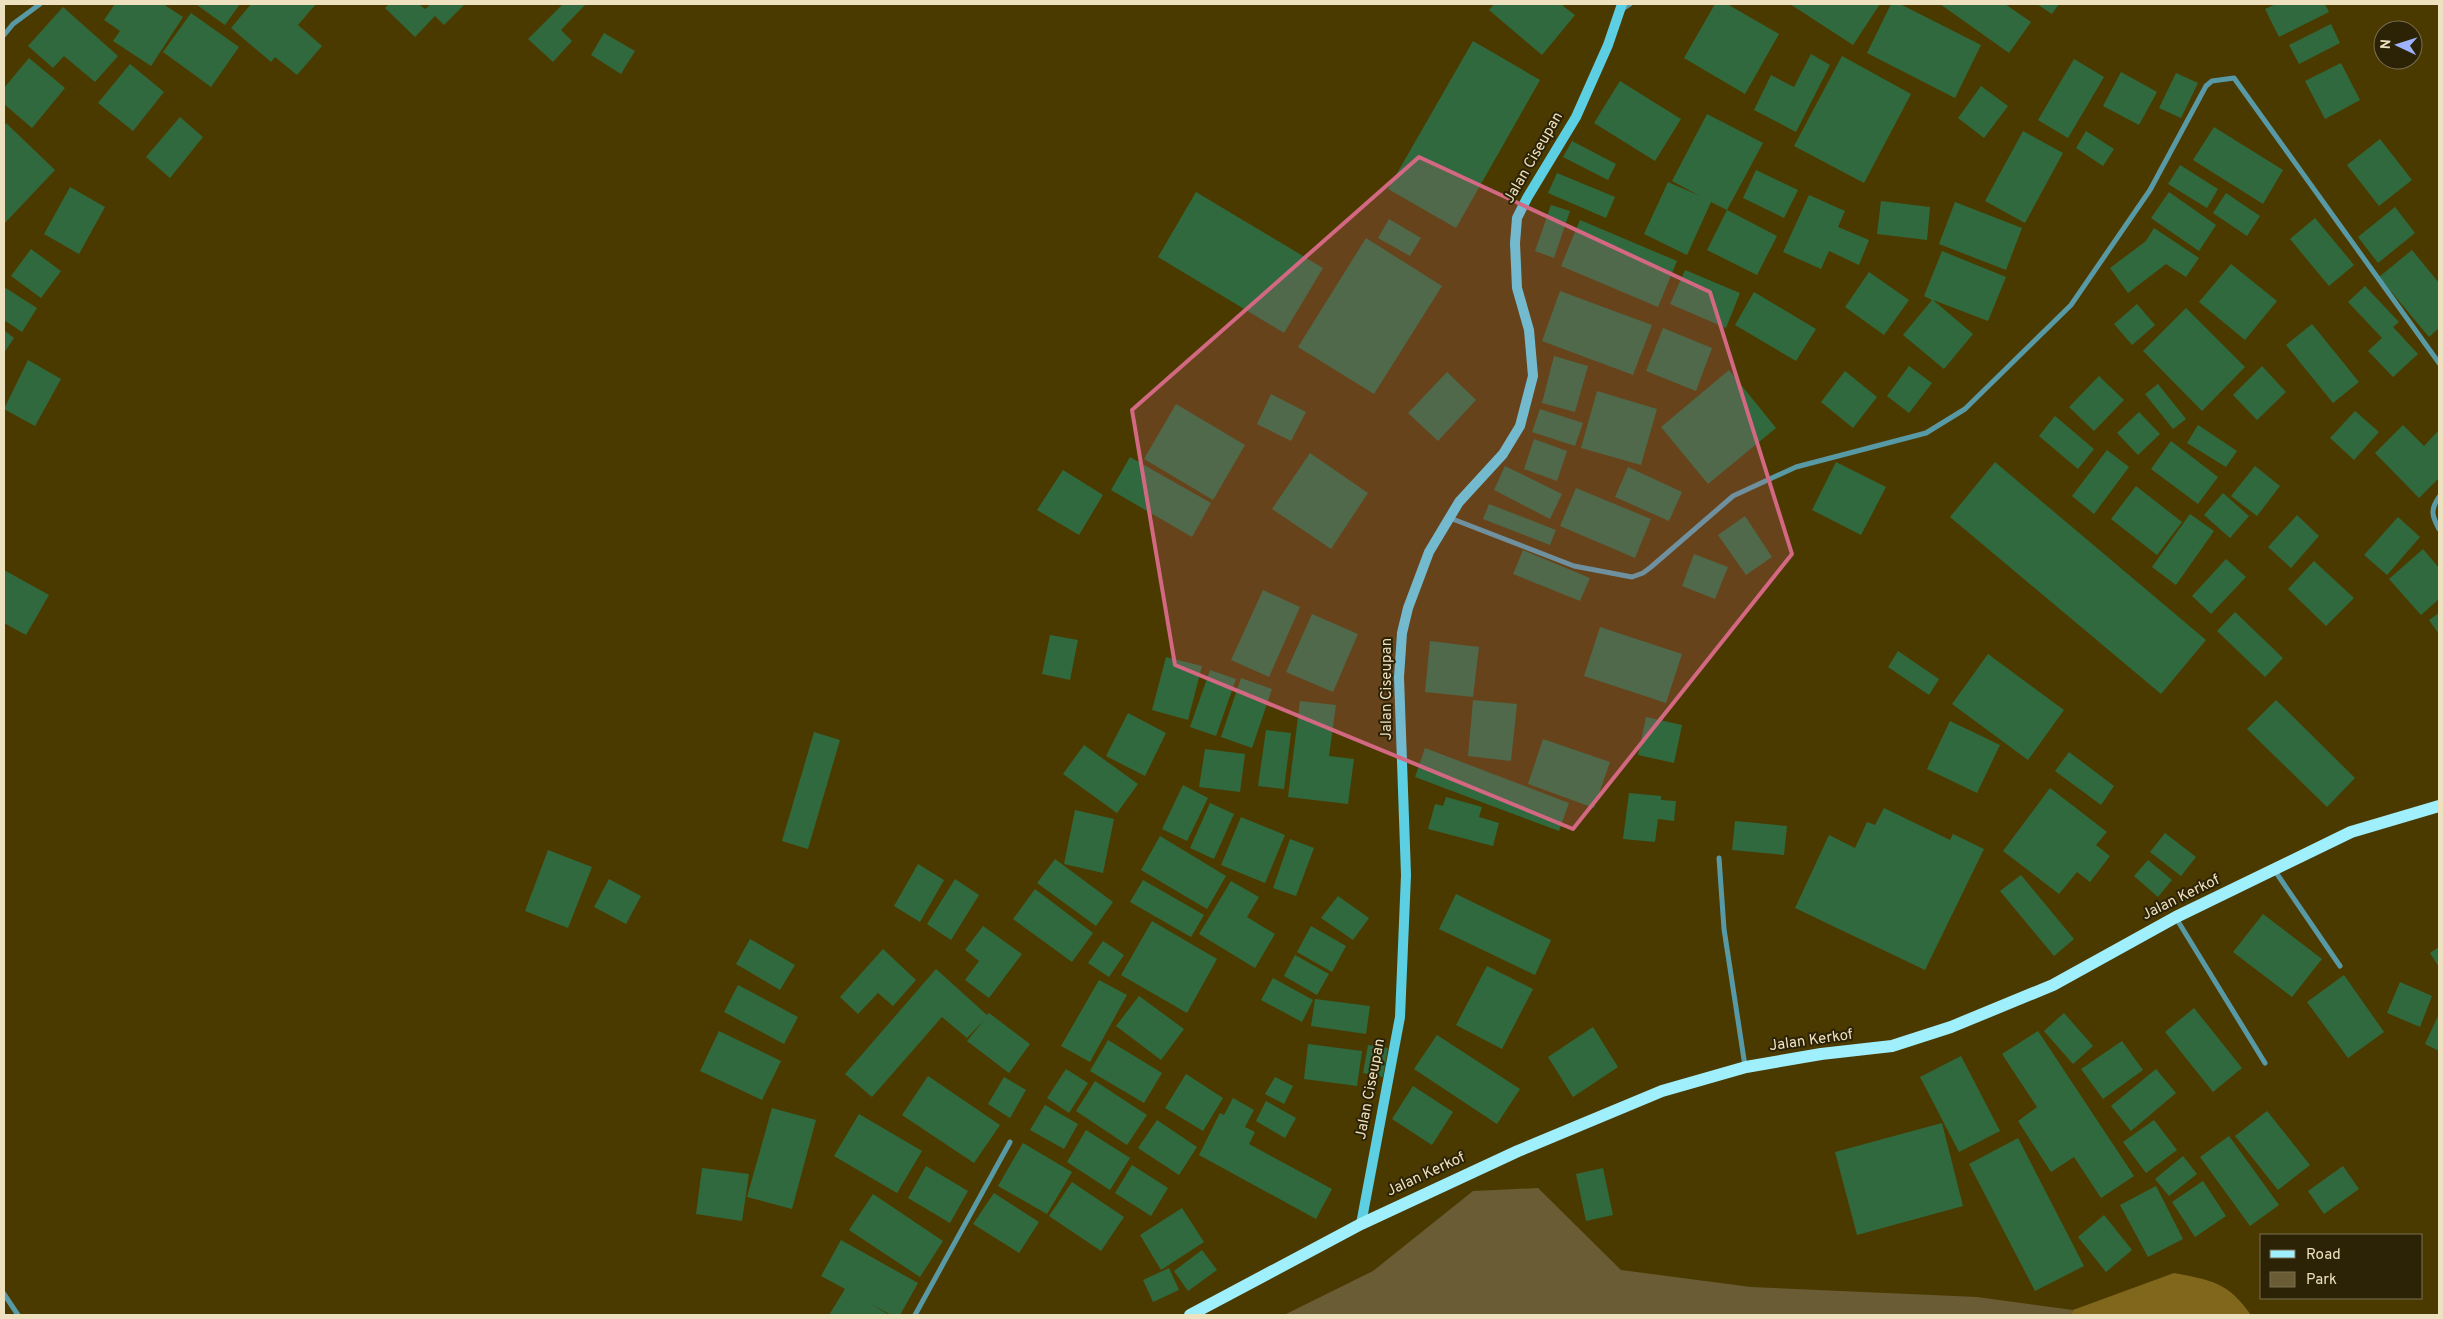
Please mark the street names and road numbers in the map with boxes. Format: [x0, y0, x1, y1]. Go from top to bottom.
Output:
street label: Jalan Ciseupan [1500, 109, 1568, 207]
street label: Jalan Ciseupan [1378, 638, 1397, 740]
street label: Jalan Kerkof [2139, 871, 2223, 925]
street label: Jalan Kerkof [1768, 1026, 1854, 1056]
street label: Jalan Ciseupan [1352, 1037, 1390, 1141]
street label: Jalan Kerkof [1384, 1149, 1468, 1201]

